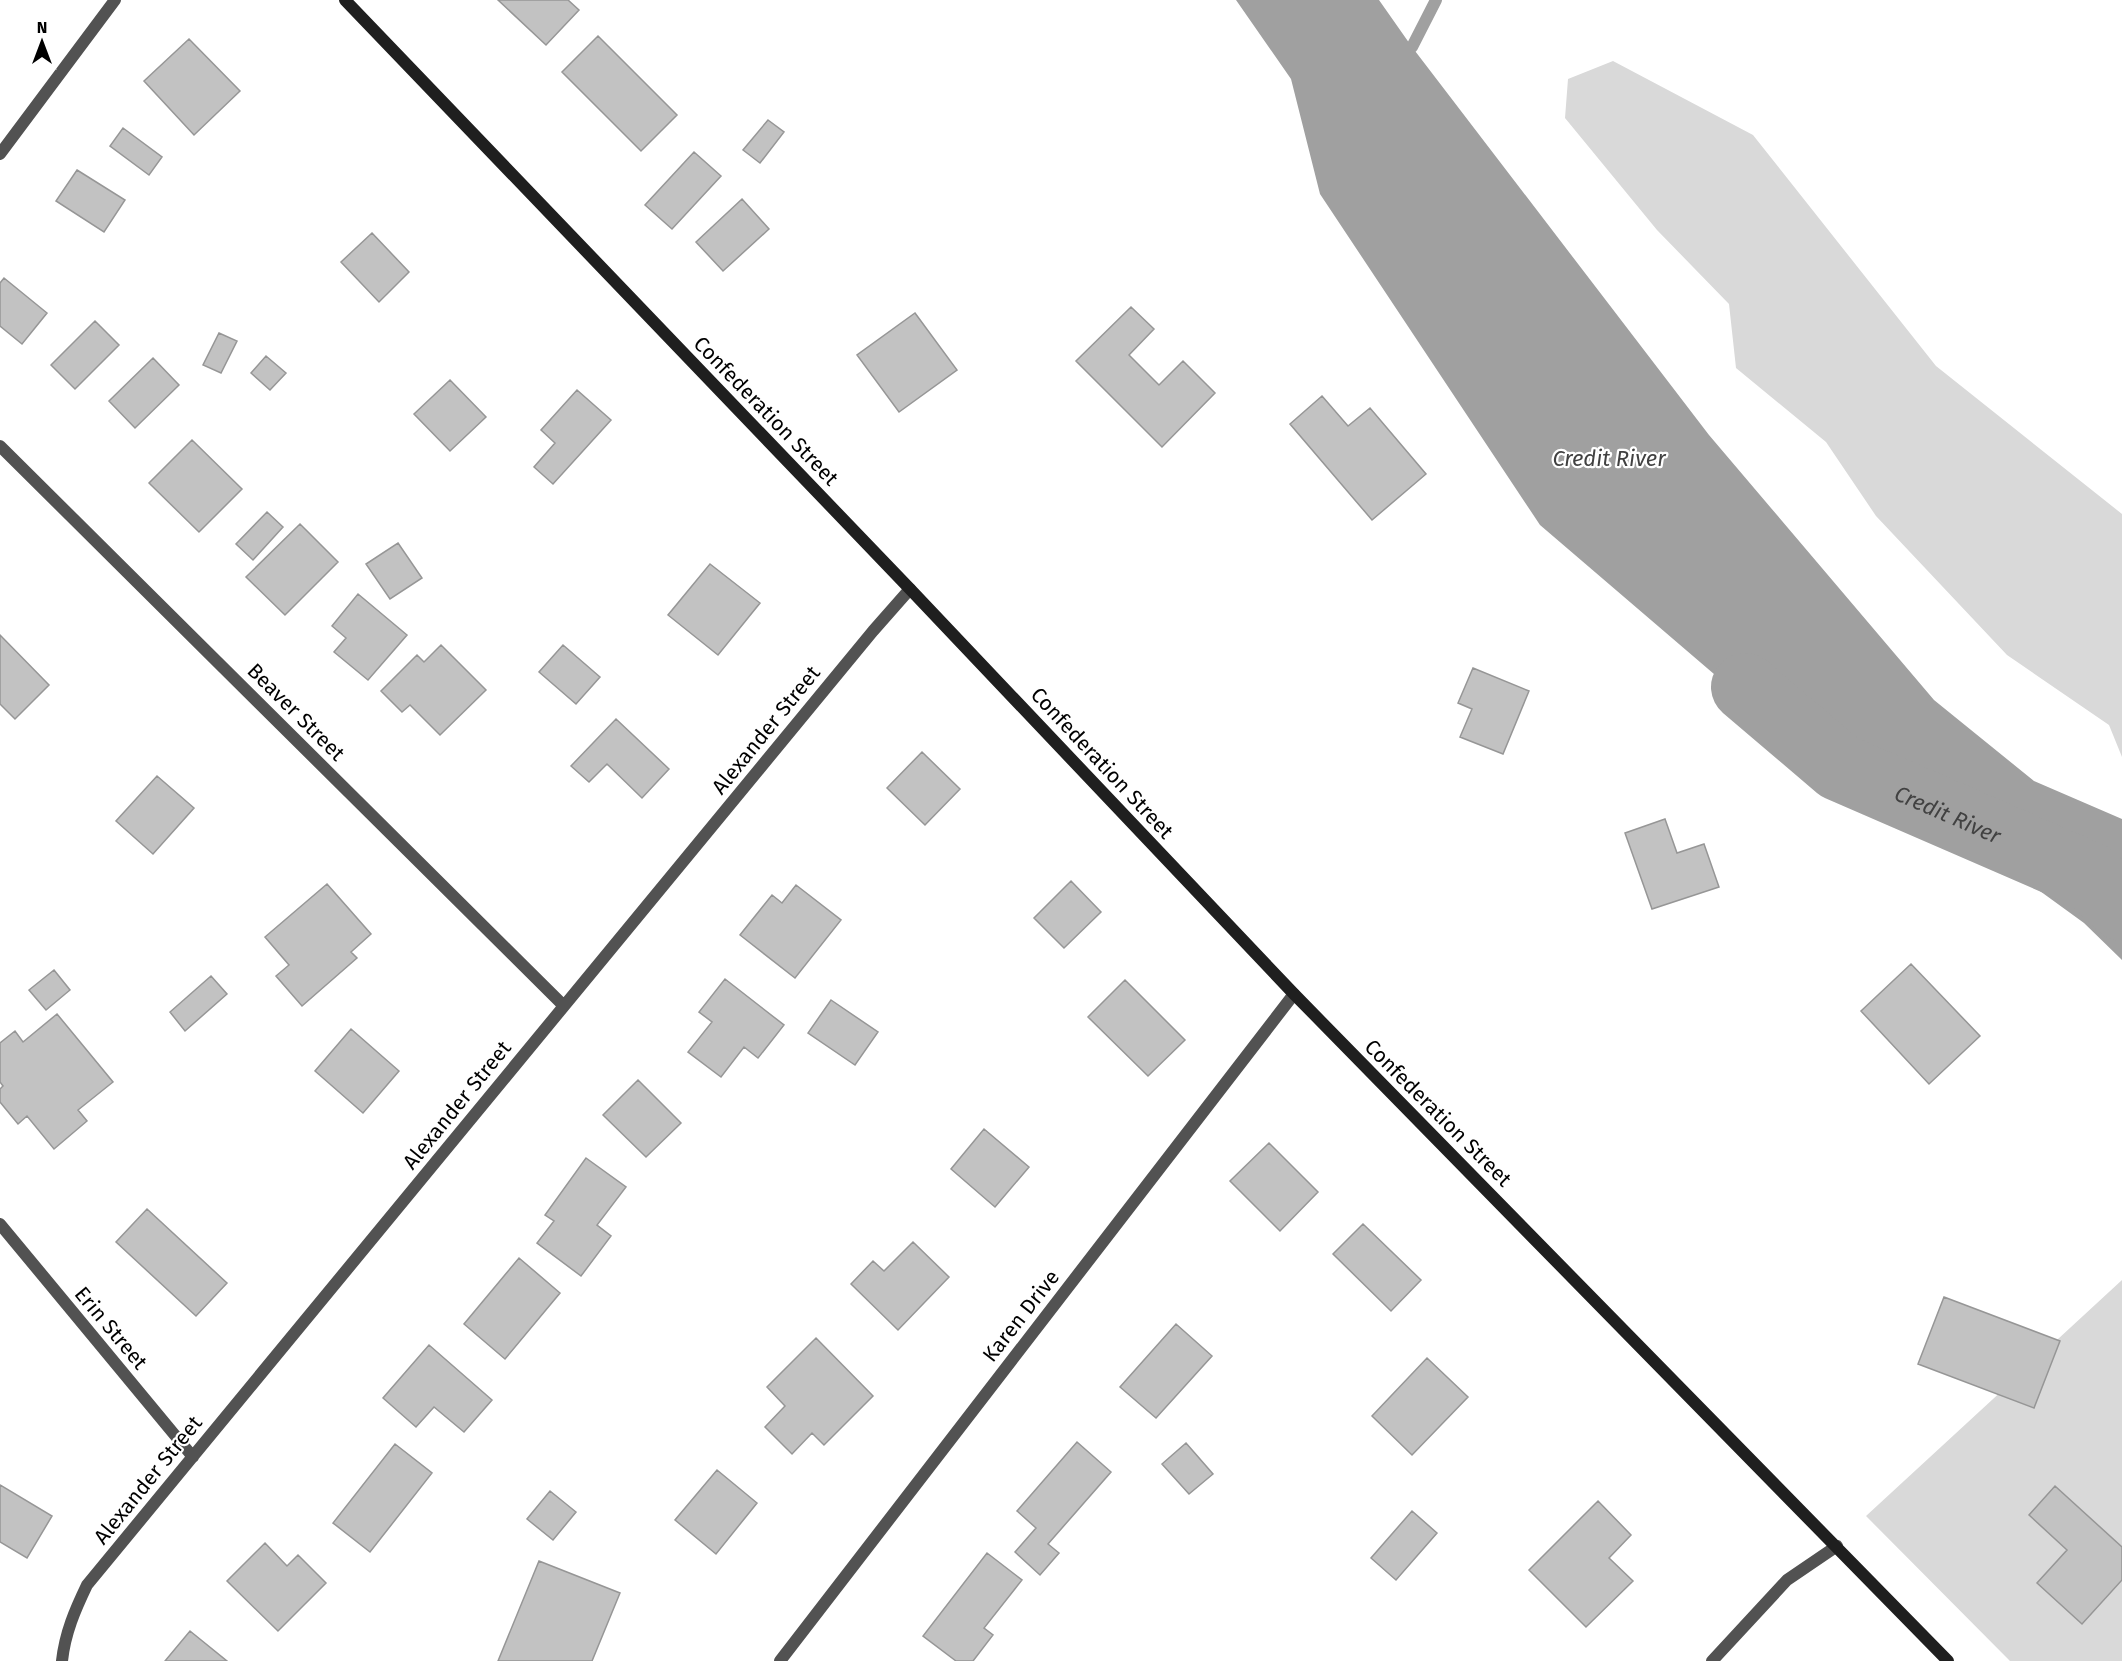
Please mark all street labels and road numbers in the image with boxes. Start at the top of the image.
street label: Confederation Street [688,331,844,491]
street label: Beaver Street [242,658,351,767]
street label: Alexander Street [706,660,826,799]
street label: Confederation Street [1025,682,1179,844]
street label: Confederation Street [1359,1034,1517,1192]
street label: Alexander Street [397,1035,517,1174]
street label: Karen Drive [977,1265,1065,1367]
street label: Erin Street [69,1281,153,1375]
street label: Alexander Street [88,1410,208,1549]

